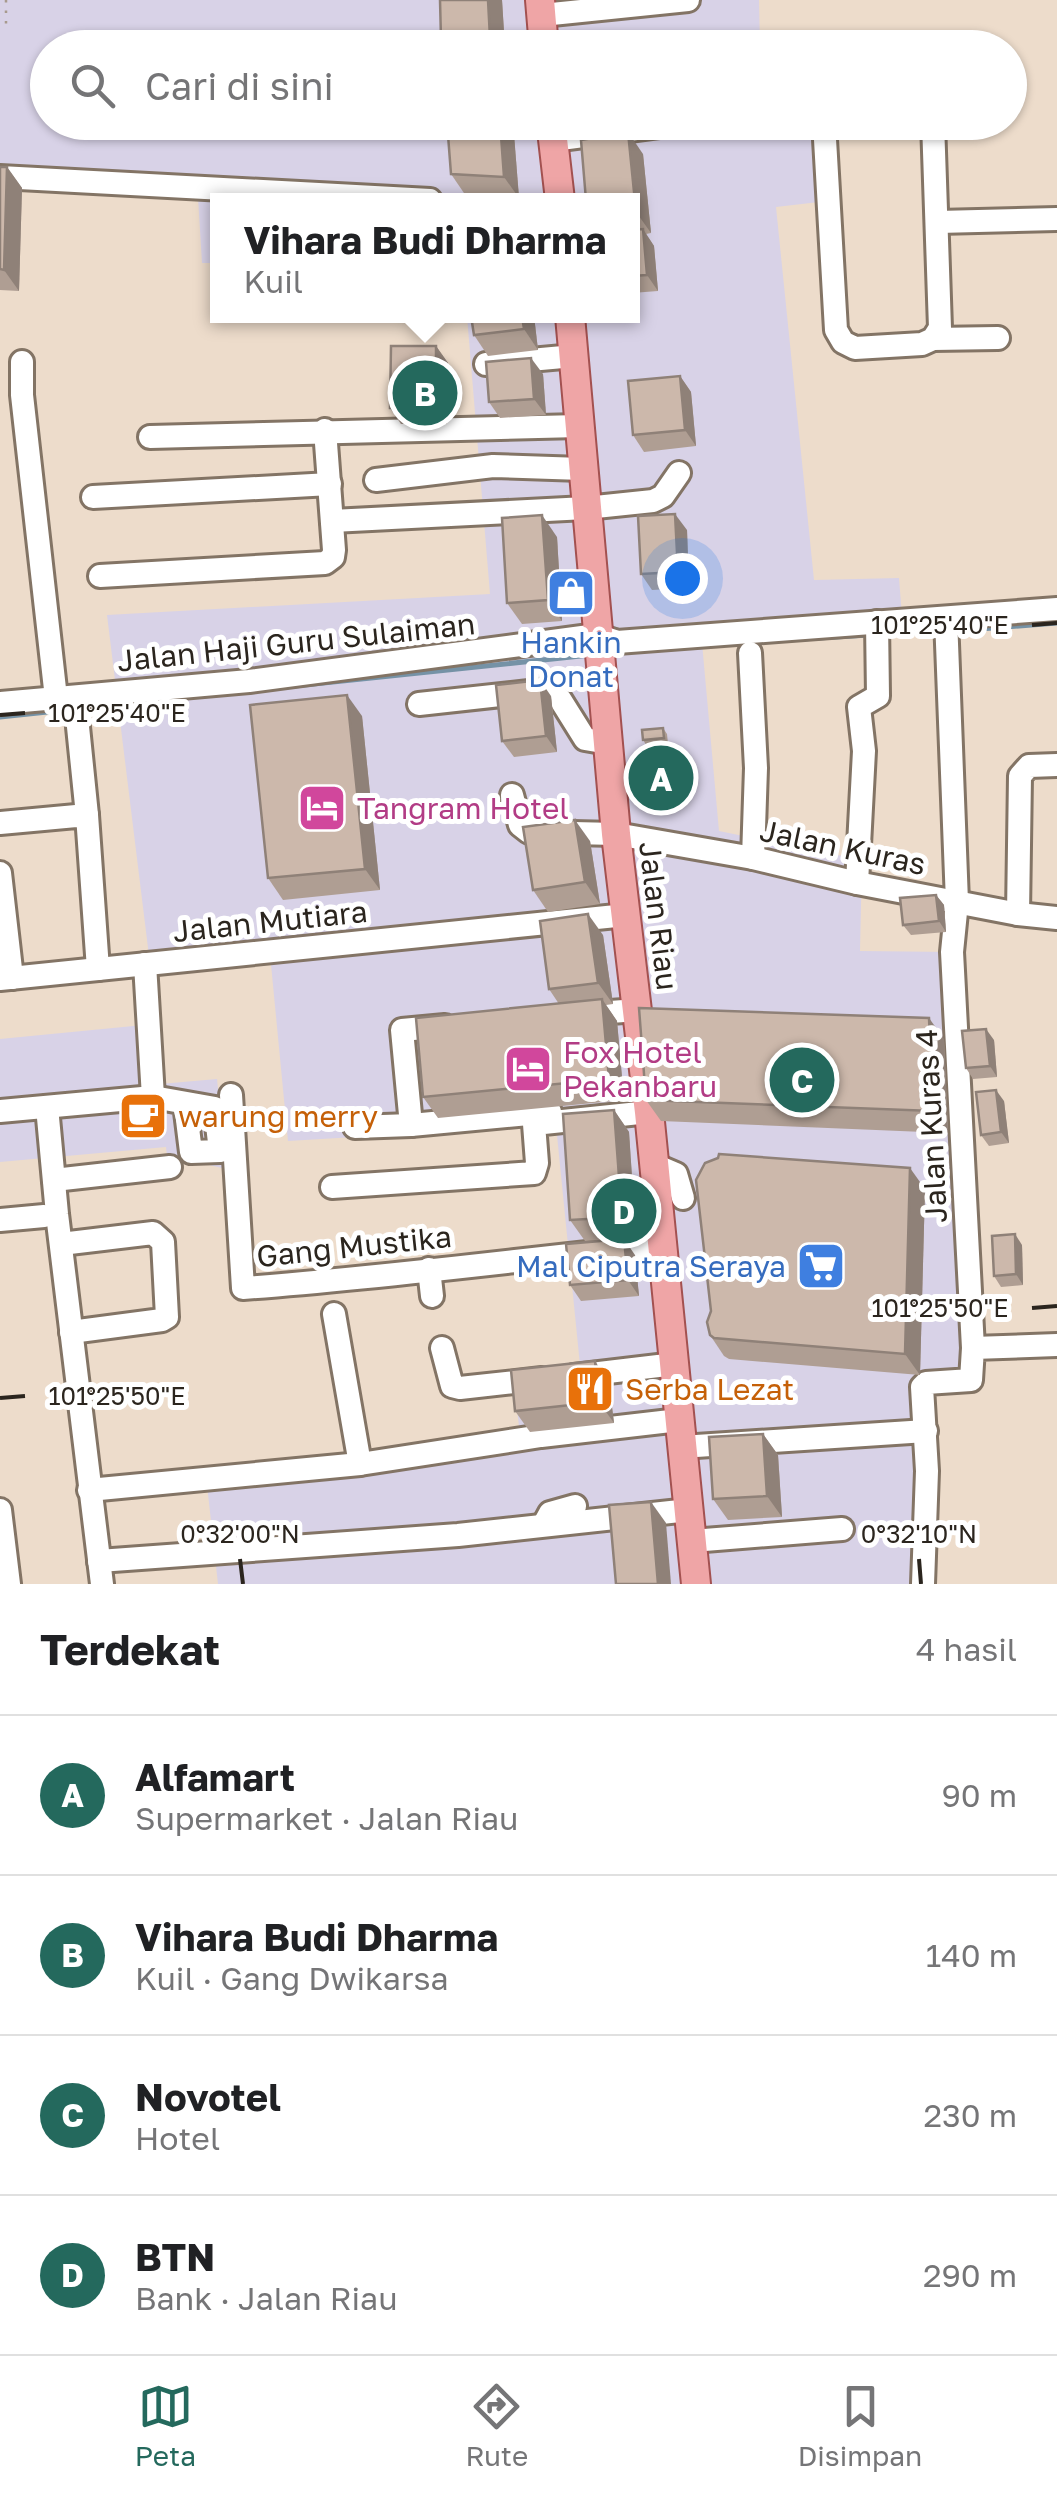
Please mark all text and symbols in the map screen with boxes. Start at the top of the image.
search box [30,30,1027,140]
icon: search [65,58,120,113]
text: Cari di sini [145,63,334,108]
popup [210,193,640,323]
text: Vihara Budi Dharma [243,217,607,262]
text: Kuil [243,262,303,300]
pin: B [392,356,458,430]
your location [657,553,708,604]
shop icon: Hankin Donat [545,567,597,619]
street label: Jalan Haji Guru Sulaiman [115,605,477,679]
text: 101°25'40"E [871,609,1009,640]
place label: Hankin Donat [520,624,622,694]
text: 101°25'40"E [48,697,186,728]
pin: A [628,740,694,816]
hotel icon: Tangram Hotel [296,782,348,834]
place label: Tangram Hotel [357,790,569,826]
street label: Jalan Kuras [757,812,929,882]
street label: Jalan Riau [632,840,686,992]
street label: Jalan Mutiara [171,893,369,949]
street label: Jalan Kuras 4 [908,1028,954,1224]
place label: Fox Hotel Pekanbaru [563,1034,717,1104]
pin: C [770,1042,834,1118]
hotel icon: Fox Hotel Pekanbaru [502,1043,554,1095]
cafe icon: warung merry [117,1090,169,1142]
place label: warung merry [178,1098,378,1134]
pin: D [592,1174,656,1248]
street label: Gang Mustika [255,1218,453,1274]
supermarket icon: Mal Ciputra Seraya [795,1240,847,1292]
place label: Mal Ciputra Seraya [516,1248,786,1284]
text: 101°25'50"E [871,1292,1009,1323]
restaurant icon: Serba Lezat [564,1363,616,1415]
place label: Serba Lezat [625,1371,794,1407]
text: 101°25'50"E [48,1380,186,1411]
text: 0°32'00"N [180,1518,300,1549]
text: 0°32'10"N [861,1518,977,1549]
text: Terdekat [40,1624,220,1674]
text: 4 hasil [916,1630,1017,1668]
text: Alfamart [135,1754,295,1799]
text: A [61,1776,84,1814]
text: 90 m [941,1776,1017,1814]
text: Supermarket · Jalan Riau [135,1799,518,1837]
text: Vihara Budi Dharma [135,1914,498,1959]
text: B [61,1936,84,1974]
text: 140 m [926,1936,1017,1974]
text: Kuil · Gang Dwikarsa [135,1959,448,1997]
text: Novotel [135,2074,281,2119]
text: C [61,2096,84,2134]
text: 230 m [924,2096,1017,2134]
text: Hotel [135,2119,220,2157]
text: BTN [135,2234,215,2279]
text: D [61,2256,84,2294]
text: 290 m [923,2256,1017,2294]
text: Bank · Jalan Riau [135,2279,398,2317]
tab: Peta [135,2379,196,2472]
tab: Rute [465,2379,528,2472]
tab: Disimpan [798,2379,922,2472]

